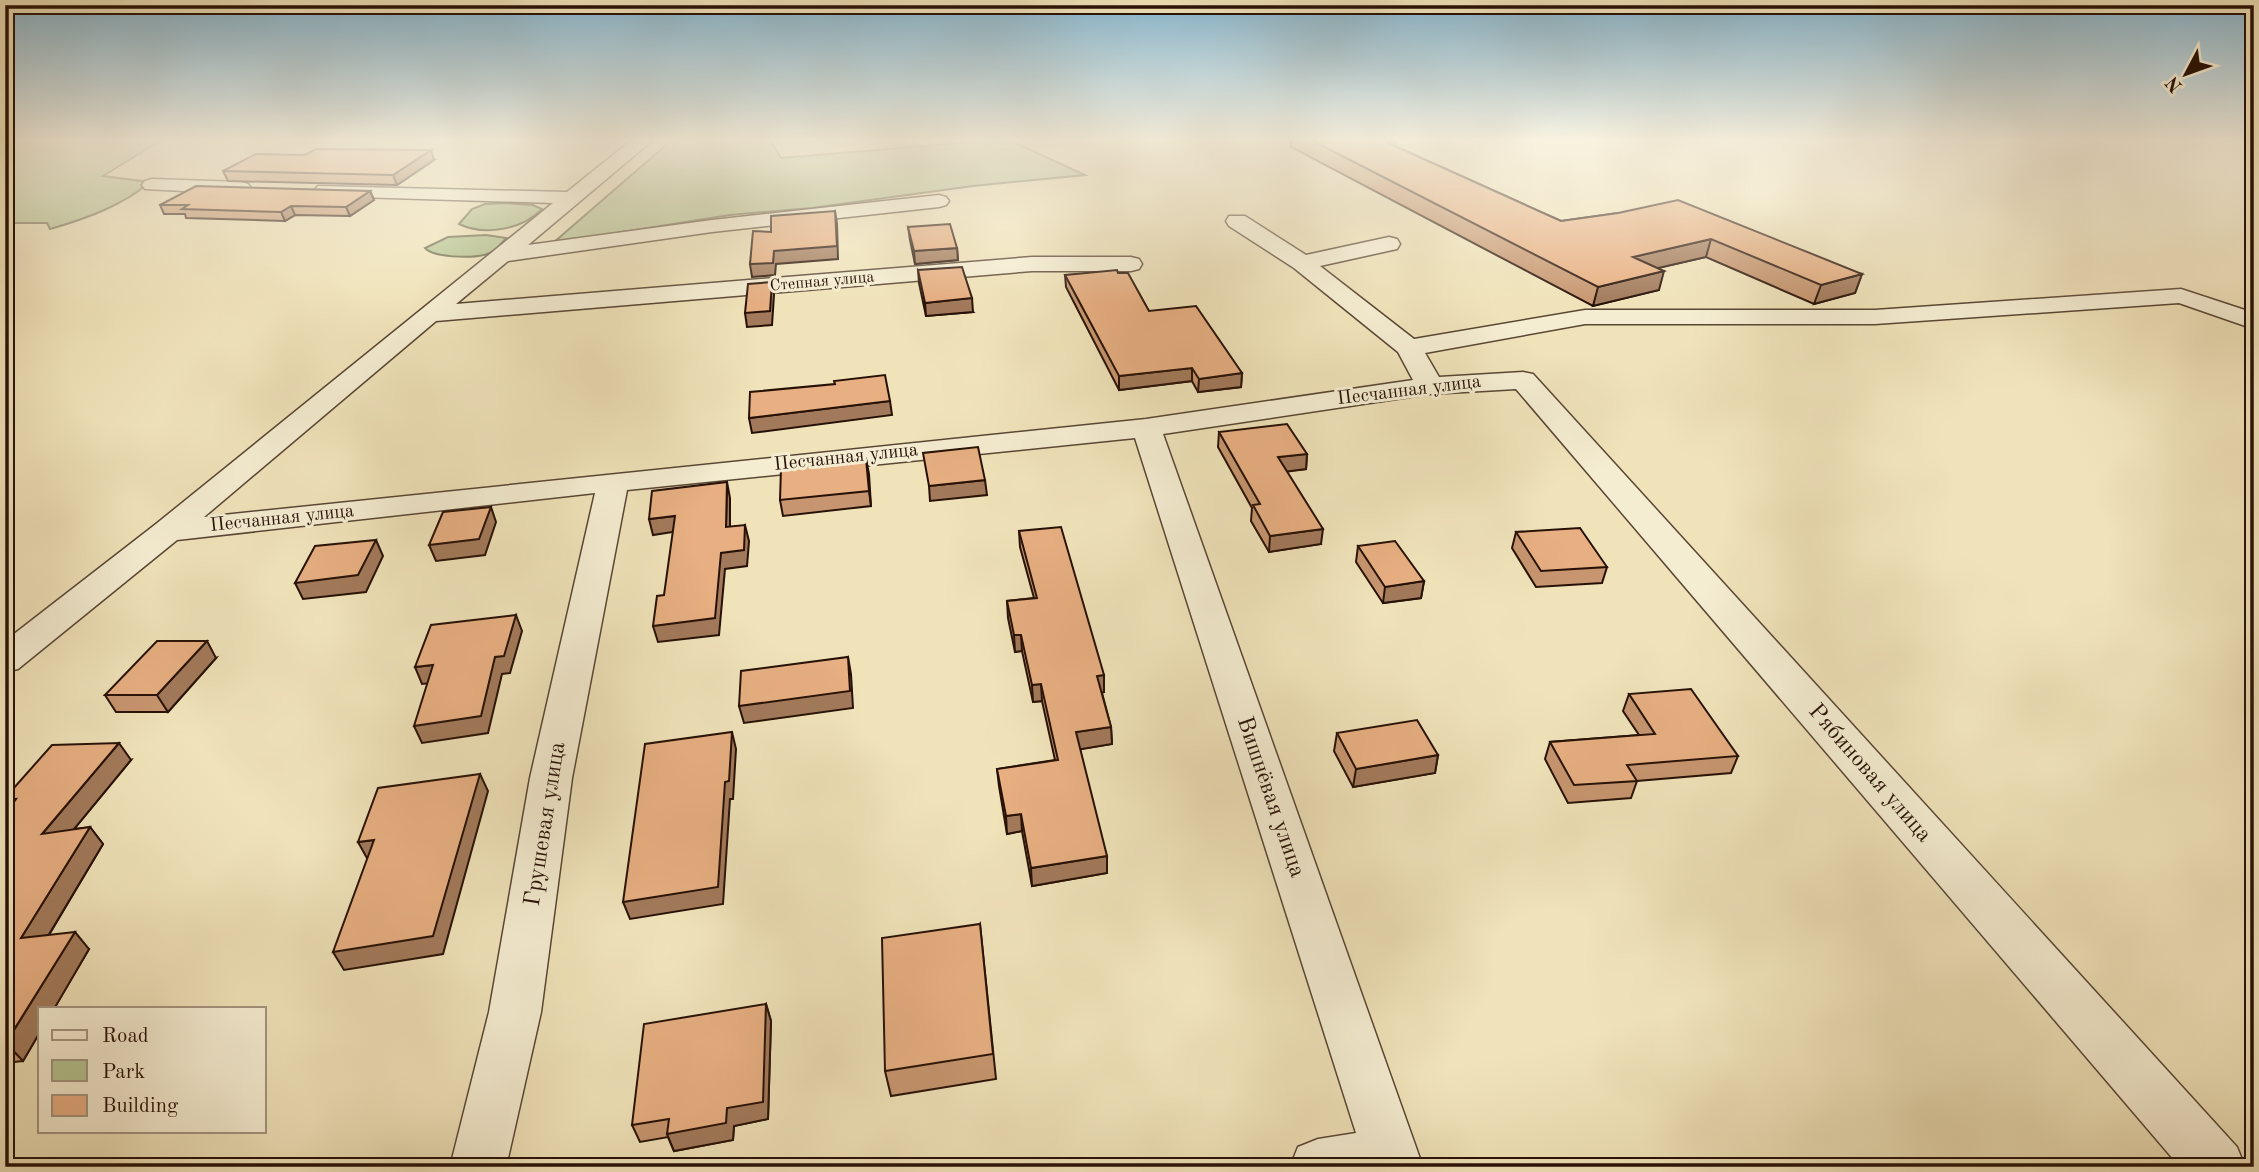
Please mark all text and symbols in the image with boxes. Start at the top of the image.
north arrow [2150,38,2220,108]
text: N [2163,71,2187,95]
street label: Степная улица [769,269,875,295]
street label: Песчанная улица [1336,373,1483,409]
street label: Песчанная улица [773,441,920,475]
street label: Песчанная улица [209,502,356,536]
street label: Рябиновая улица [1804,699,1936,847]
street label: Вишнёвая улица [1233,714,1309,880]
street label: Грушевая улица [521,740,569,908]
legend [38,1007,266,1134]
text: Road [102,1026,149,1047]
text: Park [102,1062,145,1083]
text: Building [102,1096,179,1117]

